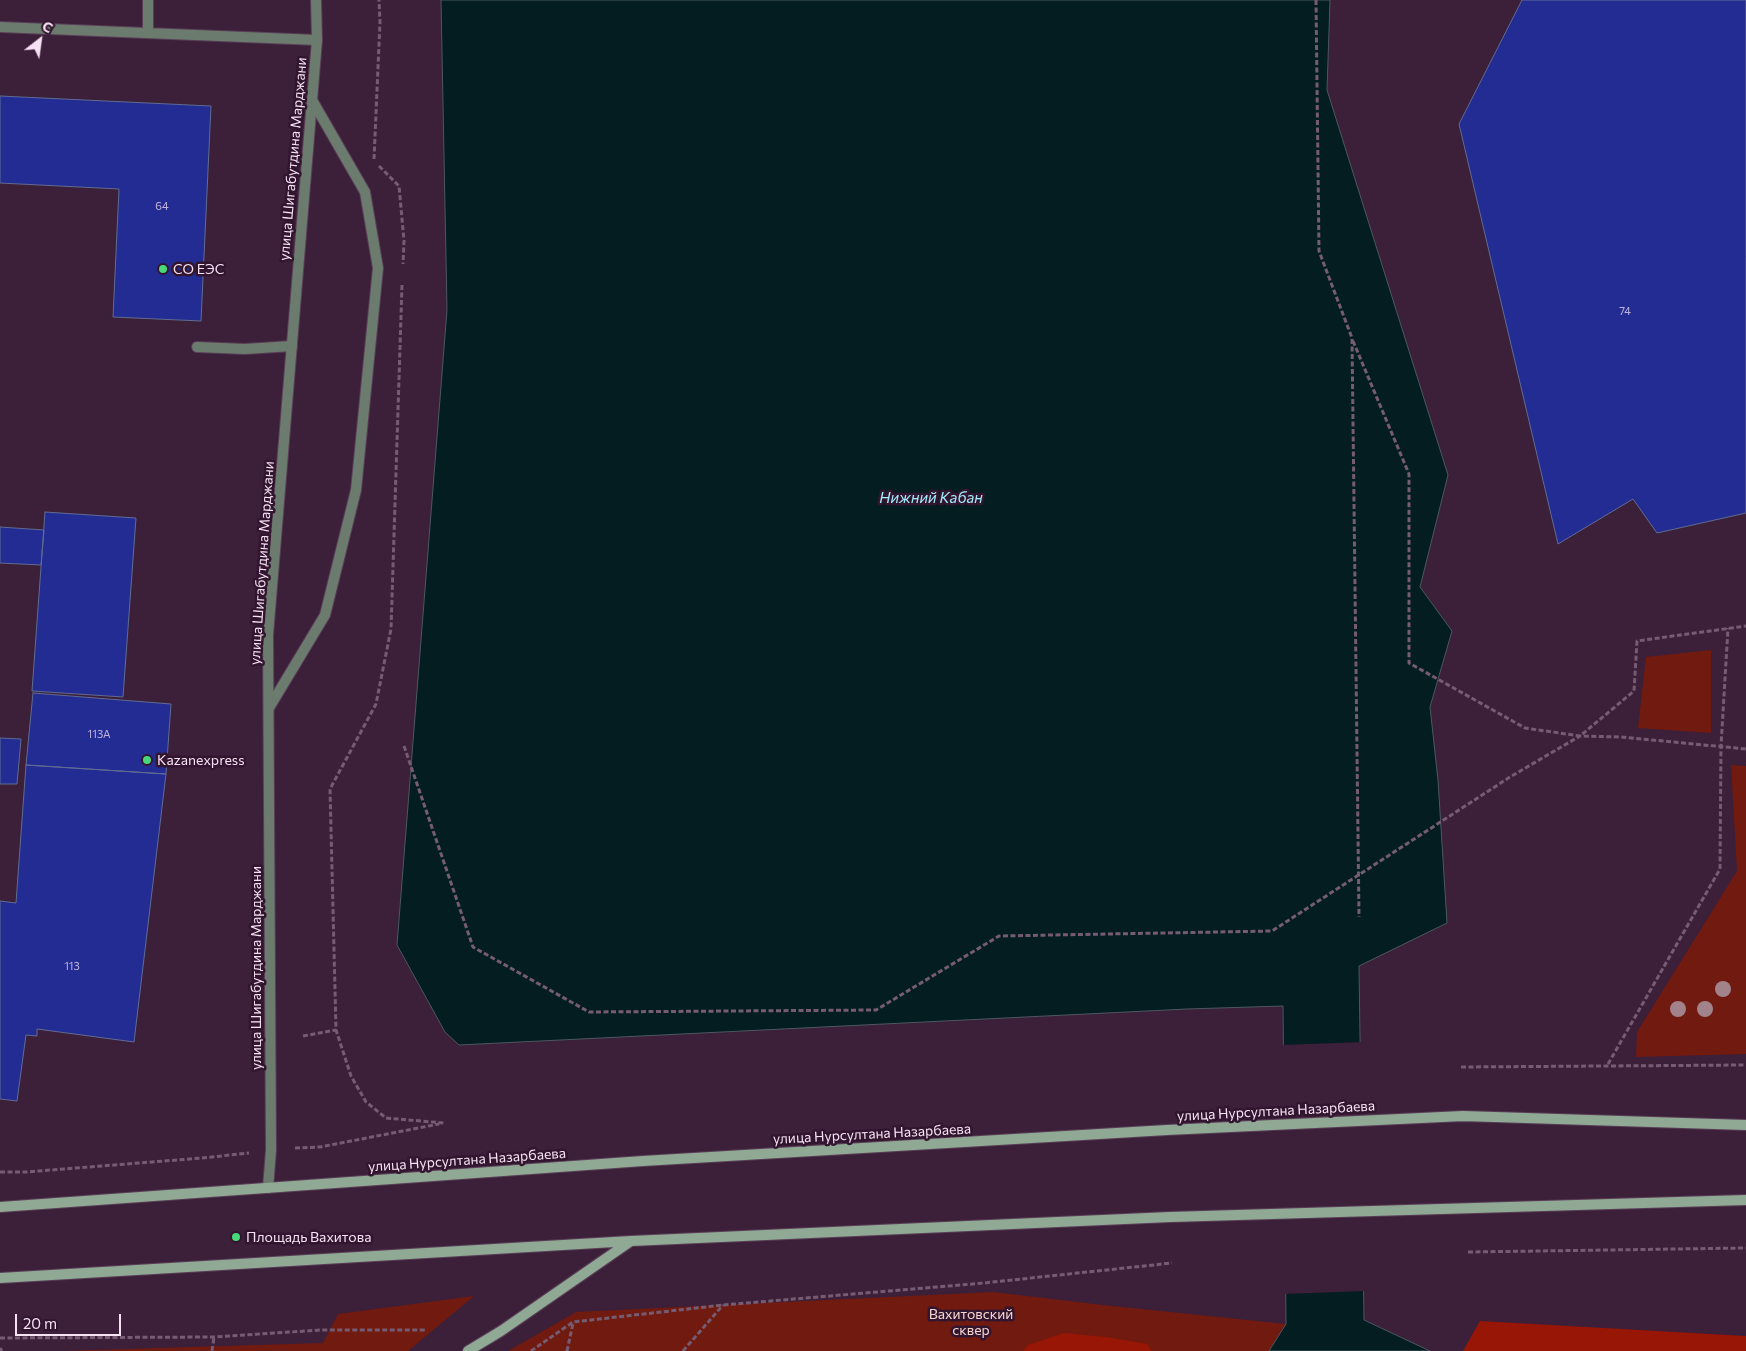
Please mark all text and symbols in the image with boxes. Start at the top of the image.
north arrow [15,15,65,65]
text: С [39,17,56,36]
street label: улица Шигабутдина Марджани [276,57,310,261]
house number: 64 [155,199,169,213]
place label: СО ЕЭС [173,261,224,277]
marker: СО ЕЭС [157,263,169,275]
house number: 74 [1619,304,1631,318]
street label: улица Шигабутдина Марджани [246,461,278,665]
water label: Нижний Кабан [879,489,983,507]
house number: 113А [87,727,111,741]
place label: Kazanexpress [157,752,245,768]
marker: Kazanexpress [141,754,153,766]
street label: улица Шигабутдина Марджани [248,866,264,1070]
house number: 113 [64,959,80,973]
street label: улица Нурсултана Назарбаева [1177,1097,1375,1125]
street label: улица Нурсултана Назарбаева [773,1120,971,1148]
street label: улица Нурсултана Назарбаева [368,1145,566,1175]
place label: Площадь Вахитова [246,1229,371,1245]
marker: Площадь Вахитова [230,1231,242,1243]
scale bar [18,1304,124,1336]
park label: Вахитовский сквер [929,1306,1013,1338]
text: 20 m [23,1314,57,1332]

